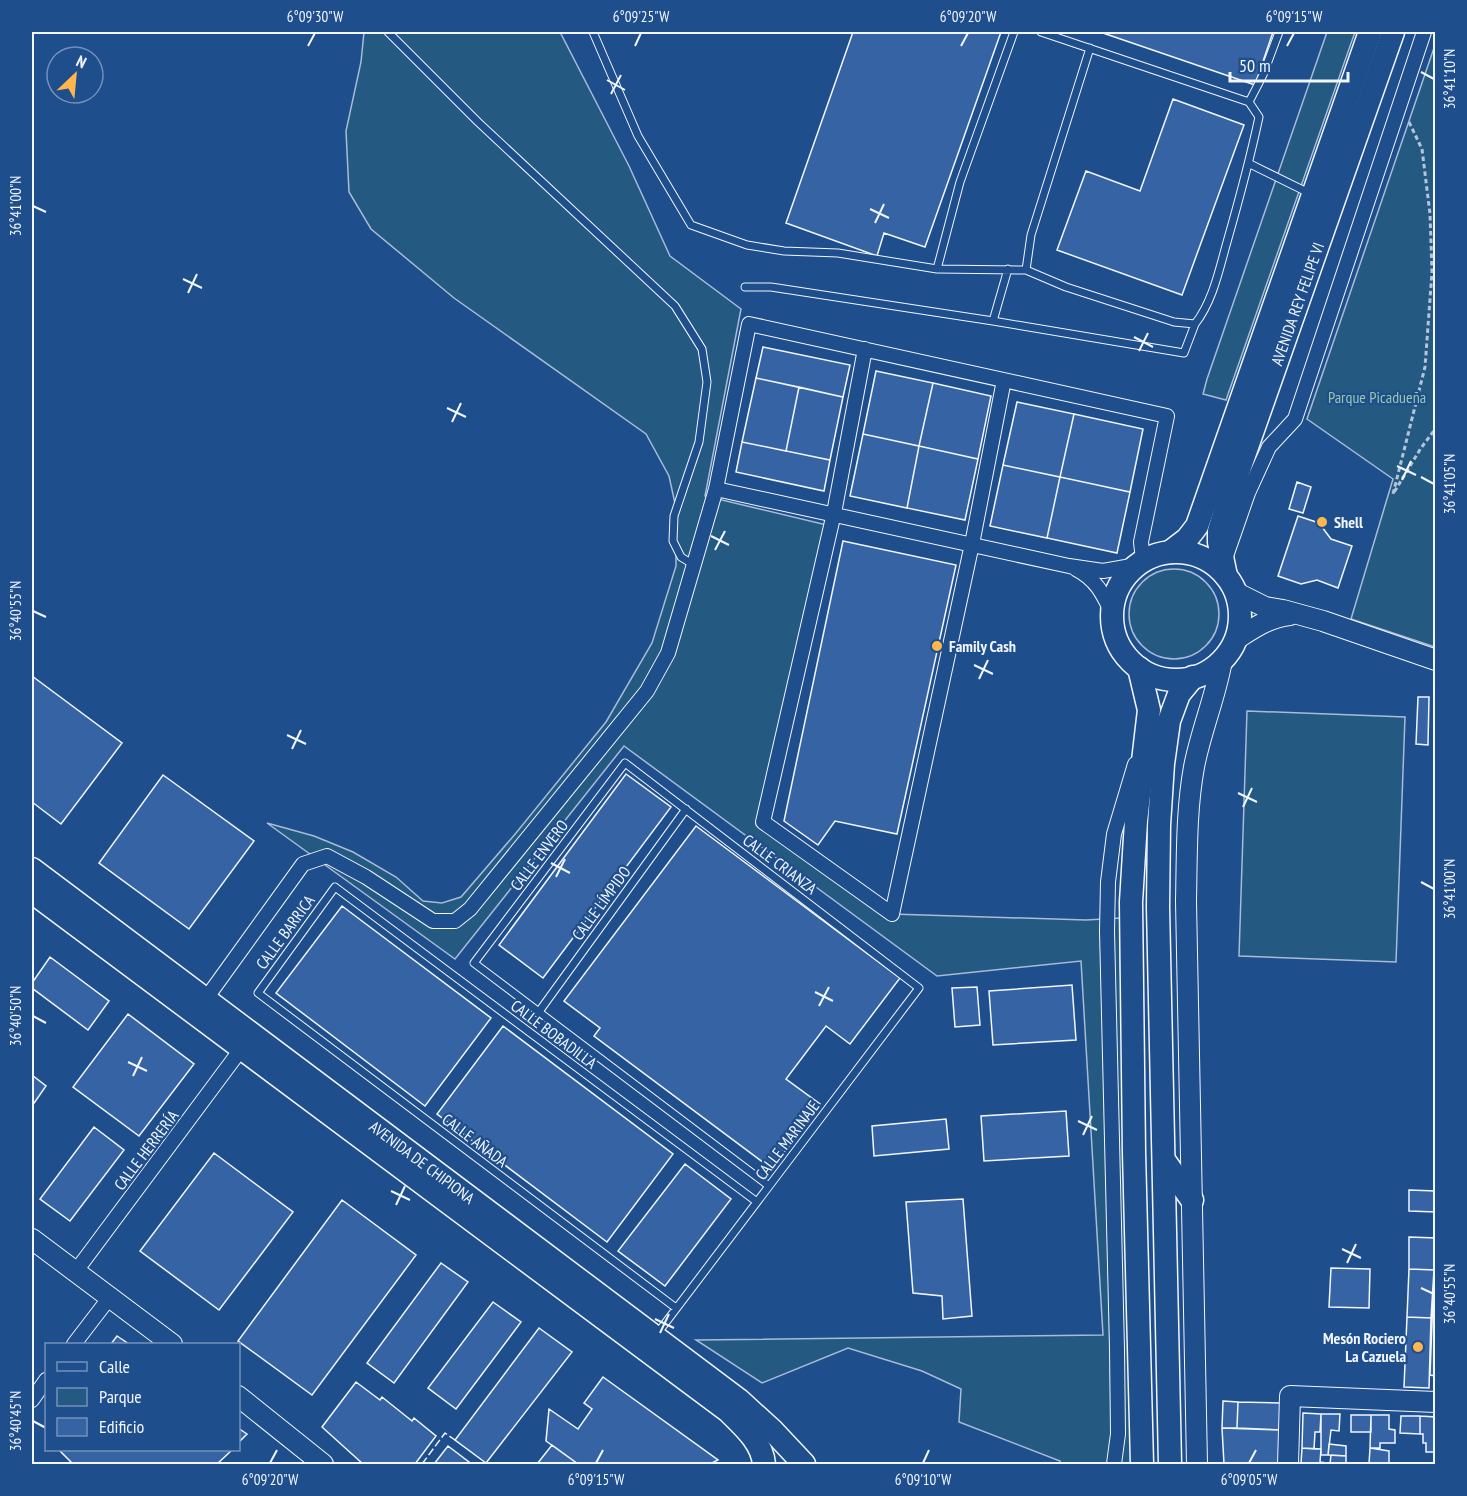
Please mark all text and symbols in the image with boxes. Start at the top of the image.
text: 6°09'30"W [287,7,343,26]
text: 6°09'25"W [613,7,669,26]
text: 6°09'20"W [940,7,996,26]
text: 6°09'15"W [1266,7,1322,26]
north arrow [45,45,105,105]
scale bar [1230,45,1348,83]
text: 36°41'10"N [1440,49,1459,109]
text: N [73,51,90,72]
text: 50 m [1239,54,1271,77]
text: 36°41'00"N [6,176,25,236]
street label: AVENIDA REY FELIPE VI [1266,240,1328,368]
park label: Parque Picadueña [1328,387,1426,407]
text: 36°41'05"N [1440,454,1459,514]
place label: Shell [1334,512,1363,532]
marker: Shell [1315,515,1329,529]
text: 36°40'55"N [6,581,25,641]
place label: Family Cash [949,636,1016,656]
marker: Family Cash [930,639,944,653]
street label: CALLE ENVERO [506,815,572,894]
street label: CALLE CRIANZA [739,830,821,899]
text: 36°41'00"N [1440,859,1459,919]
street label: CALLE LÍMPIDO [567,862,635,944]
street label: CALLE BARRICA [251,891,319,973]
text: 36°40'50"N [6,986,25,1046]
street label: CALLE BOBADILLA [507,995,601,1073]
street label: CALLE MARINAJE [751,1096,823,1184]
street label: CALLE HERRERÍA [110,1106,183,1194]
street label: CALLE AÑADA [438,1109,512,1171]
street label: AVENIDA DE CHIPIONA [366,1116,479,1208]
text: 36°40'55"N [1440,1264,1459,1324]
place label: Mesón Rociero La Cazuela [1323,1328,1406,1366]
marker: Mesón Rociero La Cazuela [1411,1340,1425,1354]
legend [45,1343,240,1451]
text: Calle [99,1355,130,1378]
text: Parque [99,1385,142,1408]
text: 36°40'45"N [6,1391,25,1451]
text: Edificio [99,1415,145,1438]
text: 6°09'20"W [242,1470,298,1489]
text: 6°09'15"W [568,1470,624,1489]
text: 6°09'10"W [895,1470,951,1489]
text: 6°09'05"W [1221,1470,1277,1489]

